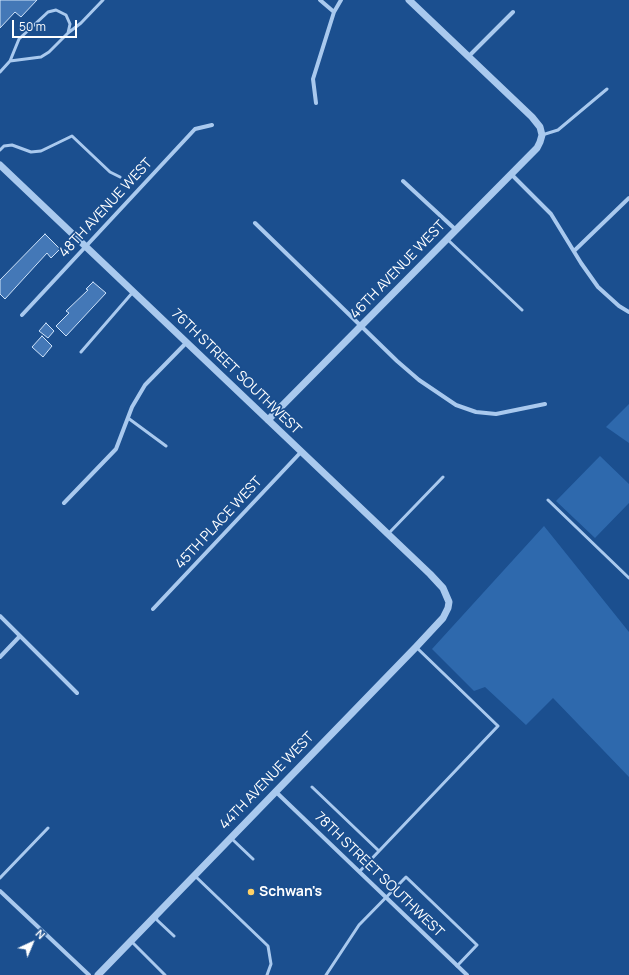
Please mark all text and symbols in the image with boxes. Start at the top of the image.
scale bar [14,12,79,38]
text: 50 m [19,18,46,35]
street label: 48TH AVENUE WEST [56,155,156,261]
street label: 46TH AVENUE WEST [347,217,449,323]
street label: 76TH STREET SOUTHWEST [168,306,304,438]
street label: 45TH PLACE WEST [172,473,266,573]
street label: 44TH AVENUE WEST [216,729,318,833]
street label: 78TH STREET SOUTHWEST [311,809,447,941]
place label: Schwan's [259,884,322,900]
marker: Schwan's [246,887,256,897]
north arrow [12,923,52,963]
text: N [33,926,49,942]

